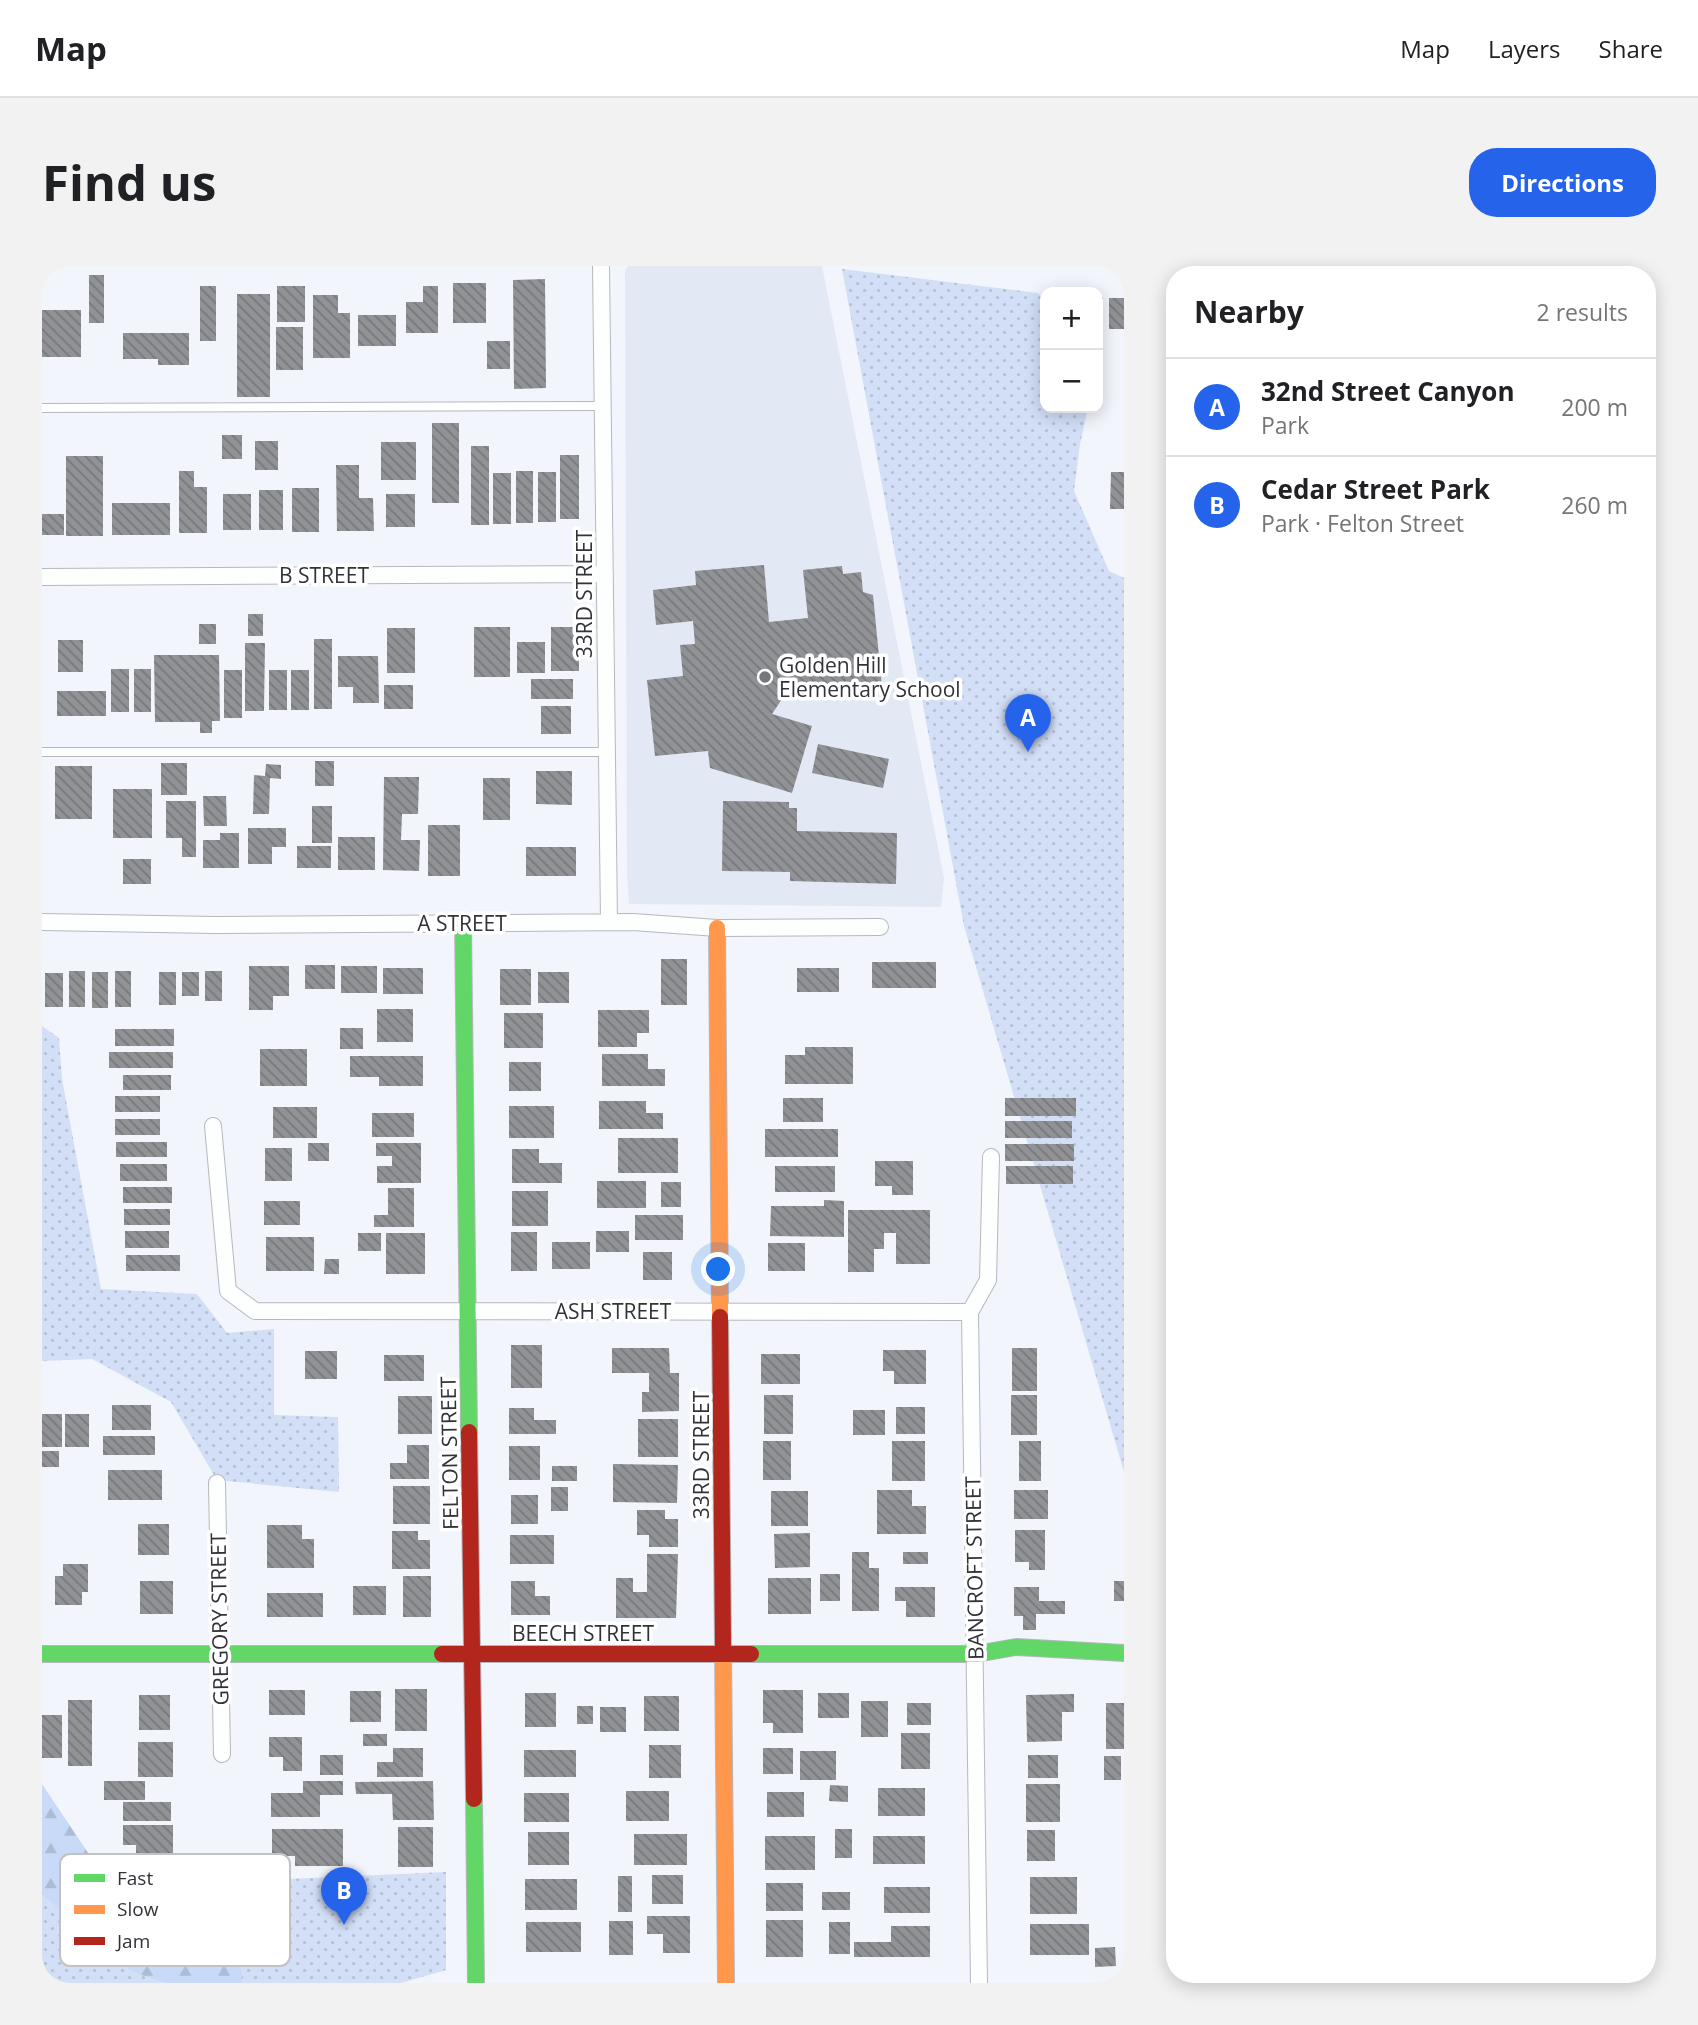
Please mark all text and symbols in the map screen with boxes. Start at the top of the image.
text: Map [35,26,107,71]
text: Map [1400,32,1450,65]
text: Layers [1488,32,1561,65]
text: Share [1599,32,1663,65]
button: Directions [1469,148,1656,217]
text: Find us [42,149,216,215]
map controls [1040,287,1103,413]
button: + [1040,287,1103,350]
text: Nearby [1194,291,1304,332]
text: 2 results [1537,296,1628,328]
button: − [1040,350,1103,413]
text: 32nd Street Canyon [1261,373,1515,409]
text: A [1209,391,1225,423]
text: 200 m [1561,391,1628,423]
text: Park [1261,409,1309,441]
text: Cedar Street Park [1261,471,1490,507]
text: B [1209,489,1225,521]
text: 260 m [1561,489,1628,521]
text: Park · Felton Street [1261,507,1464,539]
street label: 33RD STREET [570,529,598,658]
street label: B STREET [279,561,369,589]
place label: Golden Hill Elementary School [779,651,961,703]
marker: Golden Hill Elementary School [757,669,773,685]
pin: A [1005,694,1051,752]
street label: A STREET [417,909,507,937]
your location [701,1252,735,1286]
street label: ASH STREET [555,1297,672,1325]
street label: FELTON STREET [434,1376,464,1530]
street label: 33RD STREET [687,1390,715,1519]
street label: BANCROFT STREET [958,1475,990,1660]
street label: GREGORY STREET [203,1532,235,1706]
street label: BEECH STREET [512,1619,654,1647]
legend [60,1854,290,1966]
text: Fast [117,1865,153,1891]
pin: B [321,1867,367,1925]
text: Slow [117,1896,159,1922]
text: Jam [115,1928,150,1954]

